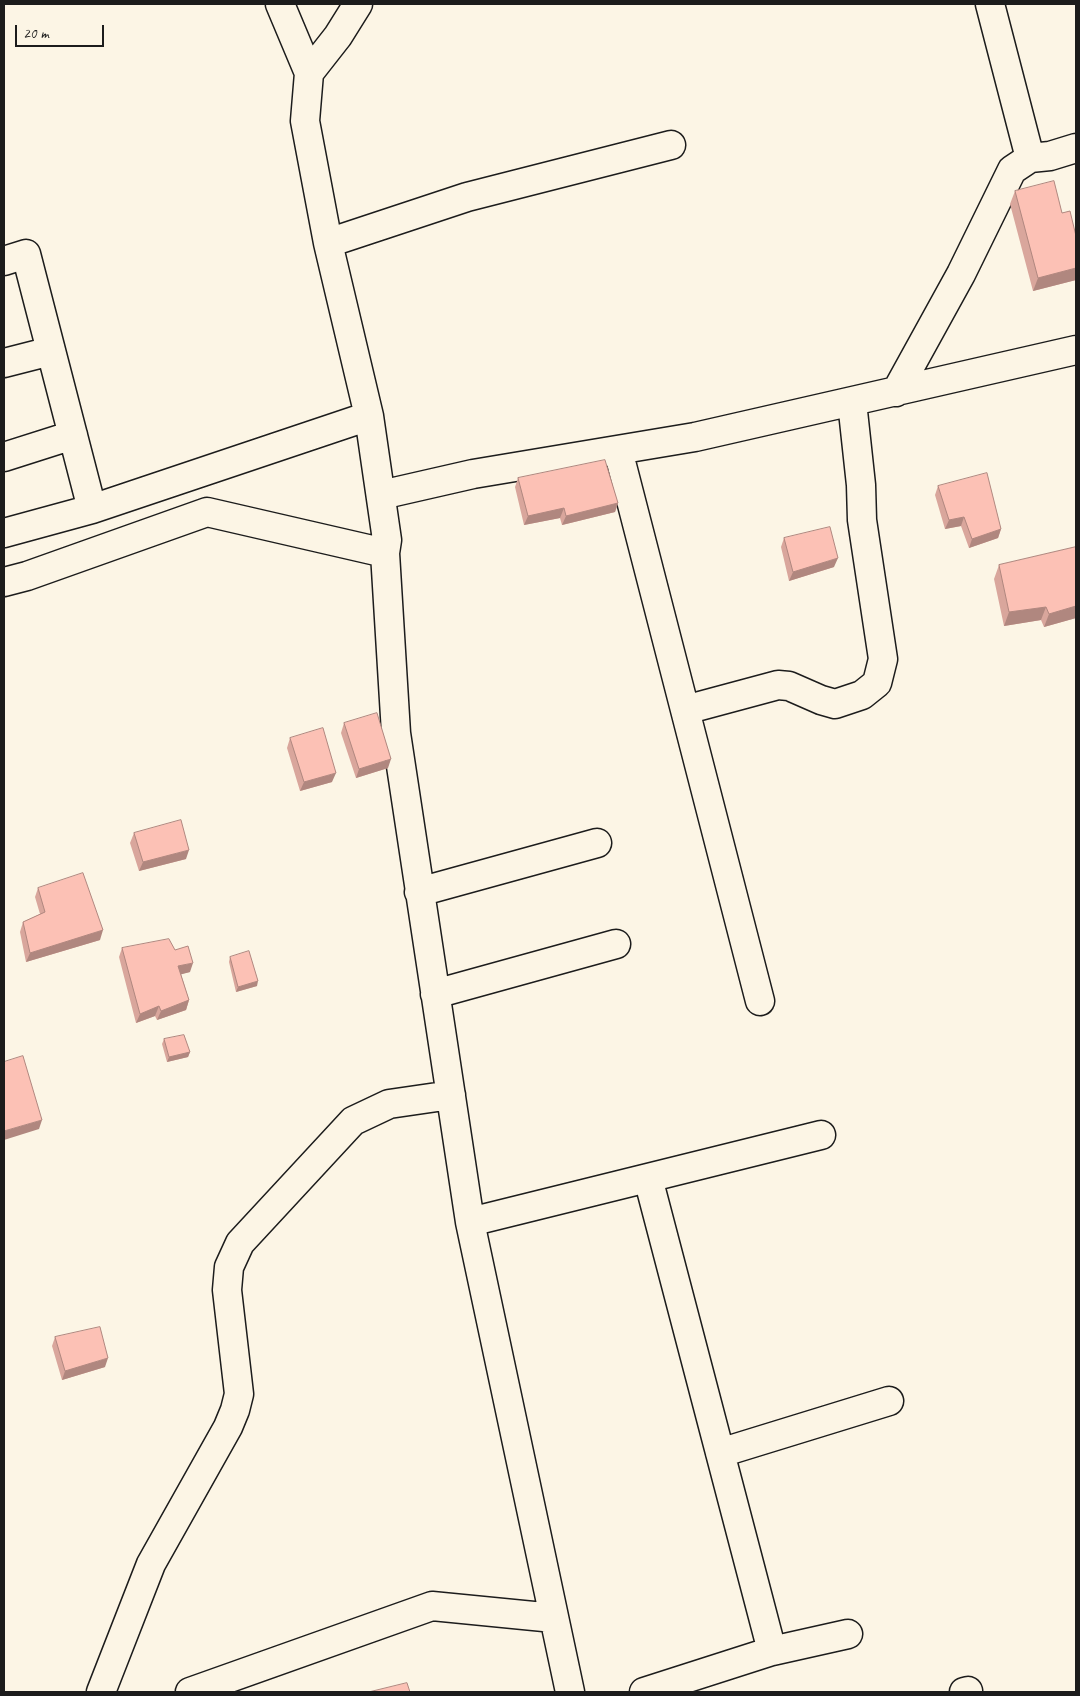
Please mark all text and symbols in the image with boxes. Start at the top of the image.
scale bar [18,15,106,47]
text: 20 m [23,24,49,43]

